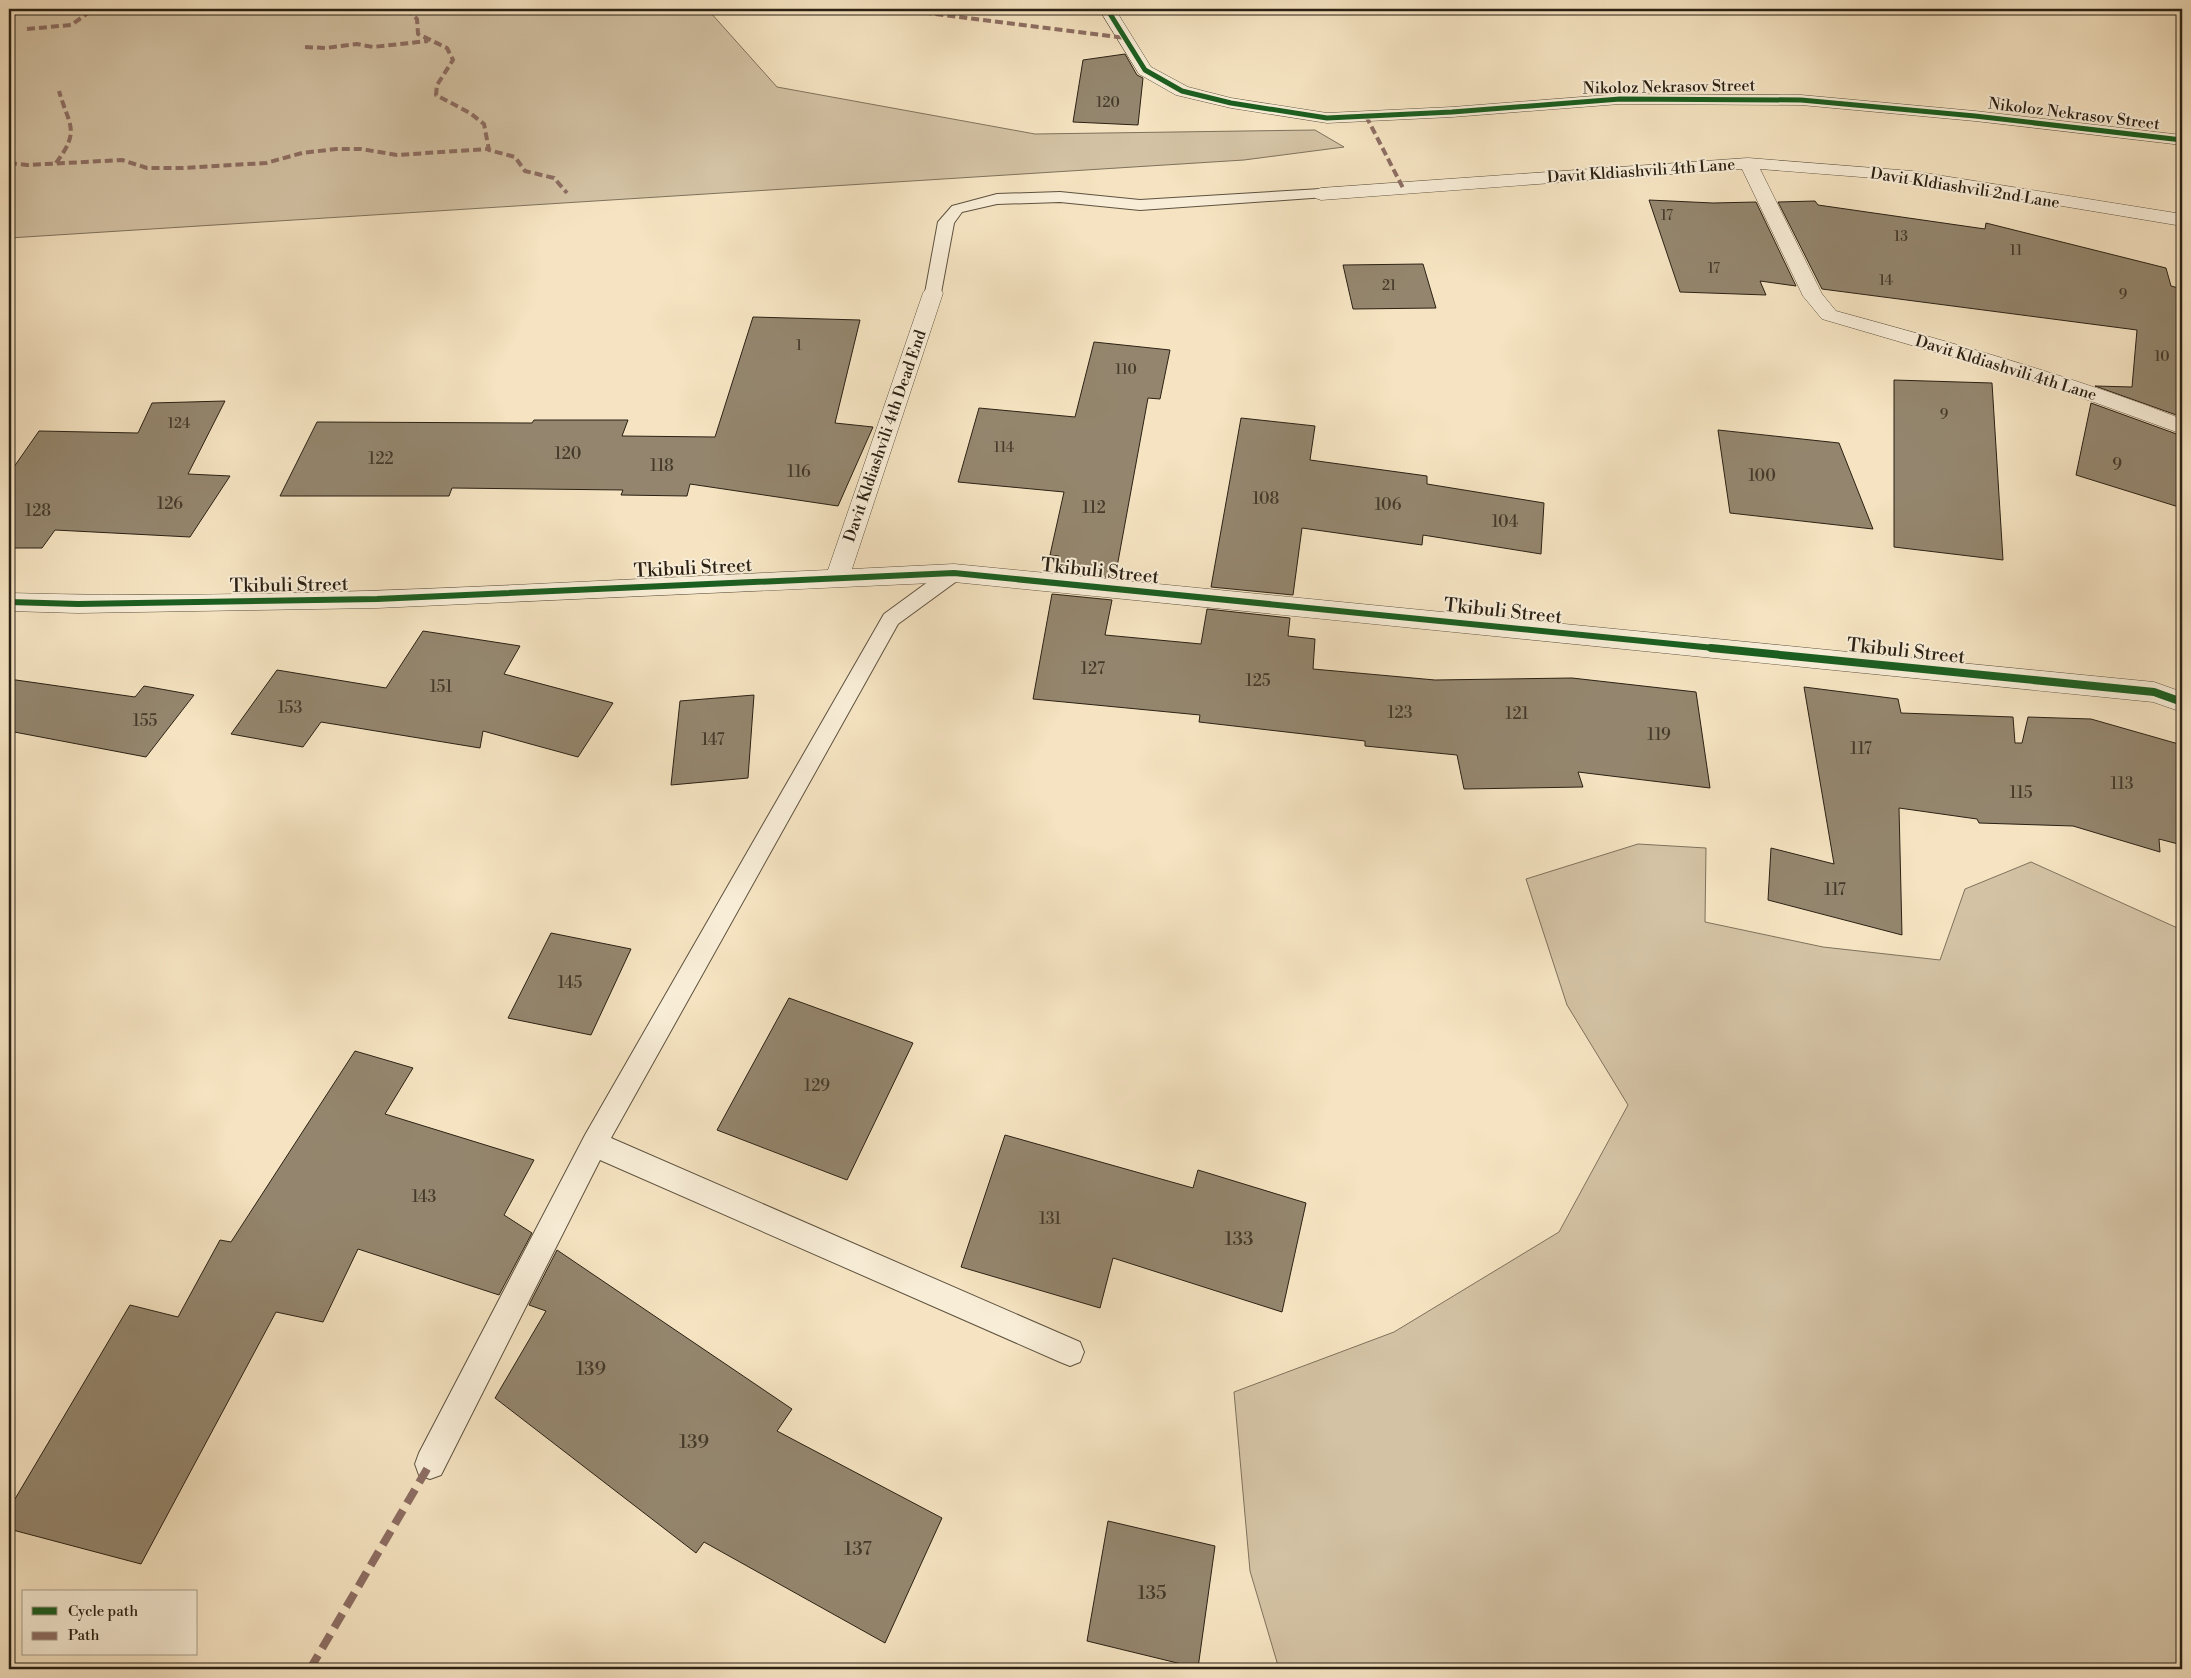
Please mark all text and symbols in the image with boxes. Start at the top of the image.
street label: Nikoloz Nekrasov Street [1583,75,1756,99]
house number: 120 [1096,94,1120,112]
street label: Nikoloz Nekrasov Street [1987,94,2161,134]
street label: Davit Kldiashvili 4th Lane [1546,154,1736,188]
street label: Davit Kldiashvili 2nd Lane [1869,163,2061,213]
house number: 17 [1661,207,1673,225]
house number: 13 [1894,228,1908,246]
house number: 11 [2010,242,2022,260]
house number: 17 [1708,260,1720,278]
house number: 14 [1879,272,1893,290]
house number: 21 [1382,277,1396,295]
house number: 9 [2119,286,2127,304]
street label: Davit Kldiashvili 4th Dead End [839,327,931,545]
street label: Davit Kldiashvili 4th Lane [1913,331,2099,405]
house number: 1 [796,337,802,355]
house number: 10 [2155,348,2169,366]
house number: 110 [1115,361,1137,379]
house number: 9 [1940,406,1948,424]
house number: 124 [168,415,190,433]
house number: 114 [994,439,1014,457]
house number: 120 [555,444,581,464]
house number: 122 [368,449,394,469]
house number: 9 [2112,455,2122,475]
house number: 118 [650,456,674,476]
house number: 116 [787,462,811,482]
house number: 100 [1748,466,1776,486]
house number: 108 [1253,489,1280,509]
house number: 126 [157,494,183,514]
house number: 106 [1375,495,1402,515]
house number: 112 [1082,498,1106,518]
house number: 128 [25,501,51,521]
house number: 104 [1492,512,1519,532]
street label: Tkibuli Street [633,553,753,583]
street label: Tkibuli Street [1040,553,1161,589]
street label: Tkibuli Street [229,572,349,598]
street label: Tkibuli Street [1443,593,1564,629]
street label: Tkibuli Street [1846,633,1967,669]
house number: 127 [1081,659,1105,679]
house number: 125 [1245,671,1271,691]
house number: 151 [430,677,452,697]
house number: 153 [278,698,302,718]
house number: 123 [1387,703,1413,723]
house number: 121 [1505,704,1529,724]
house number: 155 [133,711,157,731]
house number: 119 [1647,725,1671,745]
house number: 147 [701,730,725,750]
house number: 117 [1850,739,1872,759]
house number: 113 [2110,774,2134,794]
house number: 115 [2009,783,2033,803]
house number: 117 [1824,880,1846,900]
house number: 145 [558,973,582,993]
house number: 129 [804,1076,830,1096]
house number: 143 [412,1187,436,1207]
house number: 131 [1039,1209,1061,1229]
house number: 133 [1224,1227,1254,1251]
house number: 139 [576,1357,606,1381]
house number: 139 [679,1430,709,1454]
house number: 137 [844,1537,872,1561]
house number: 135 [1137,1581,1167,1605]
legend [22,1590,198,1656]
text: Cycle path [68,1602,138,1621]
text: Path [68,1626,100,1645]

